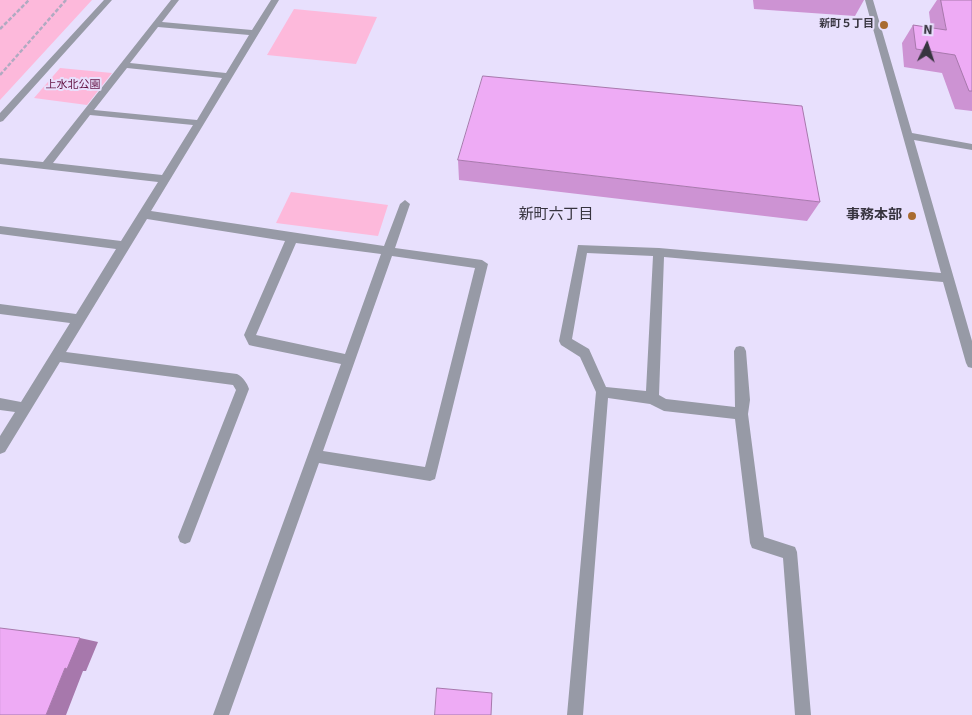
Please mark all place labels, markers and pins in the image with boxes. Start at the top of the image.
place label: 新町５丁目 [819,18,874,32]
marker: 新町５丁目 [878,19,890,31]
place label: 事務本部 [846,208,902,224]
marker: 事務本部 [906,210,918,222]

